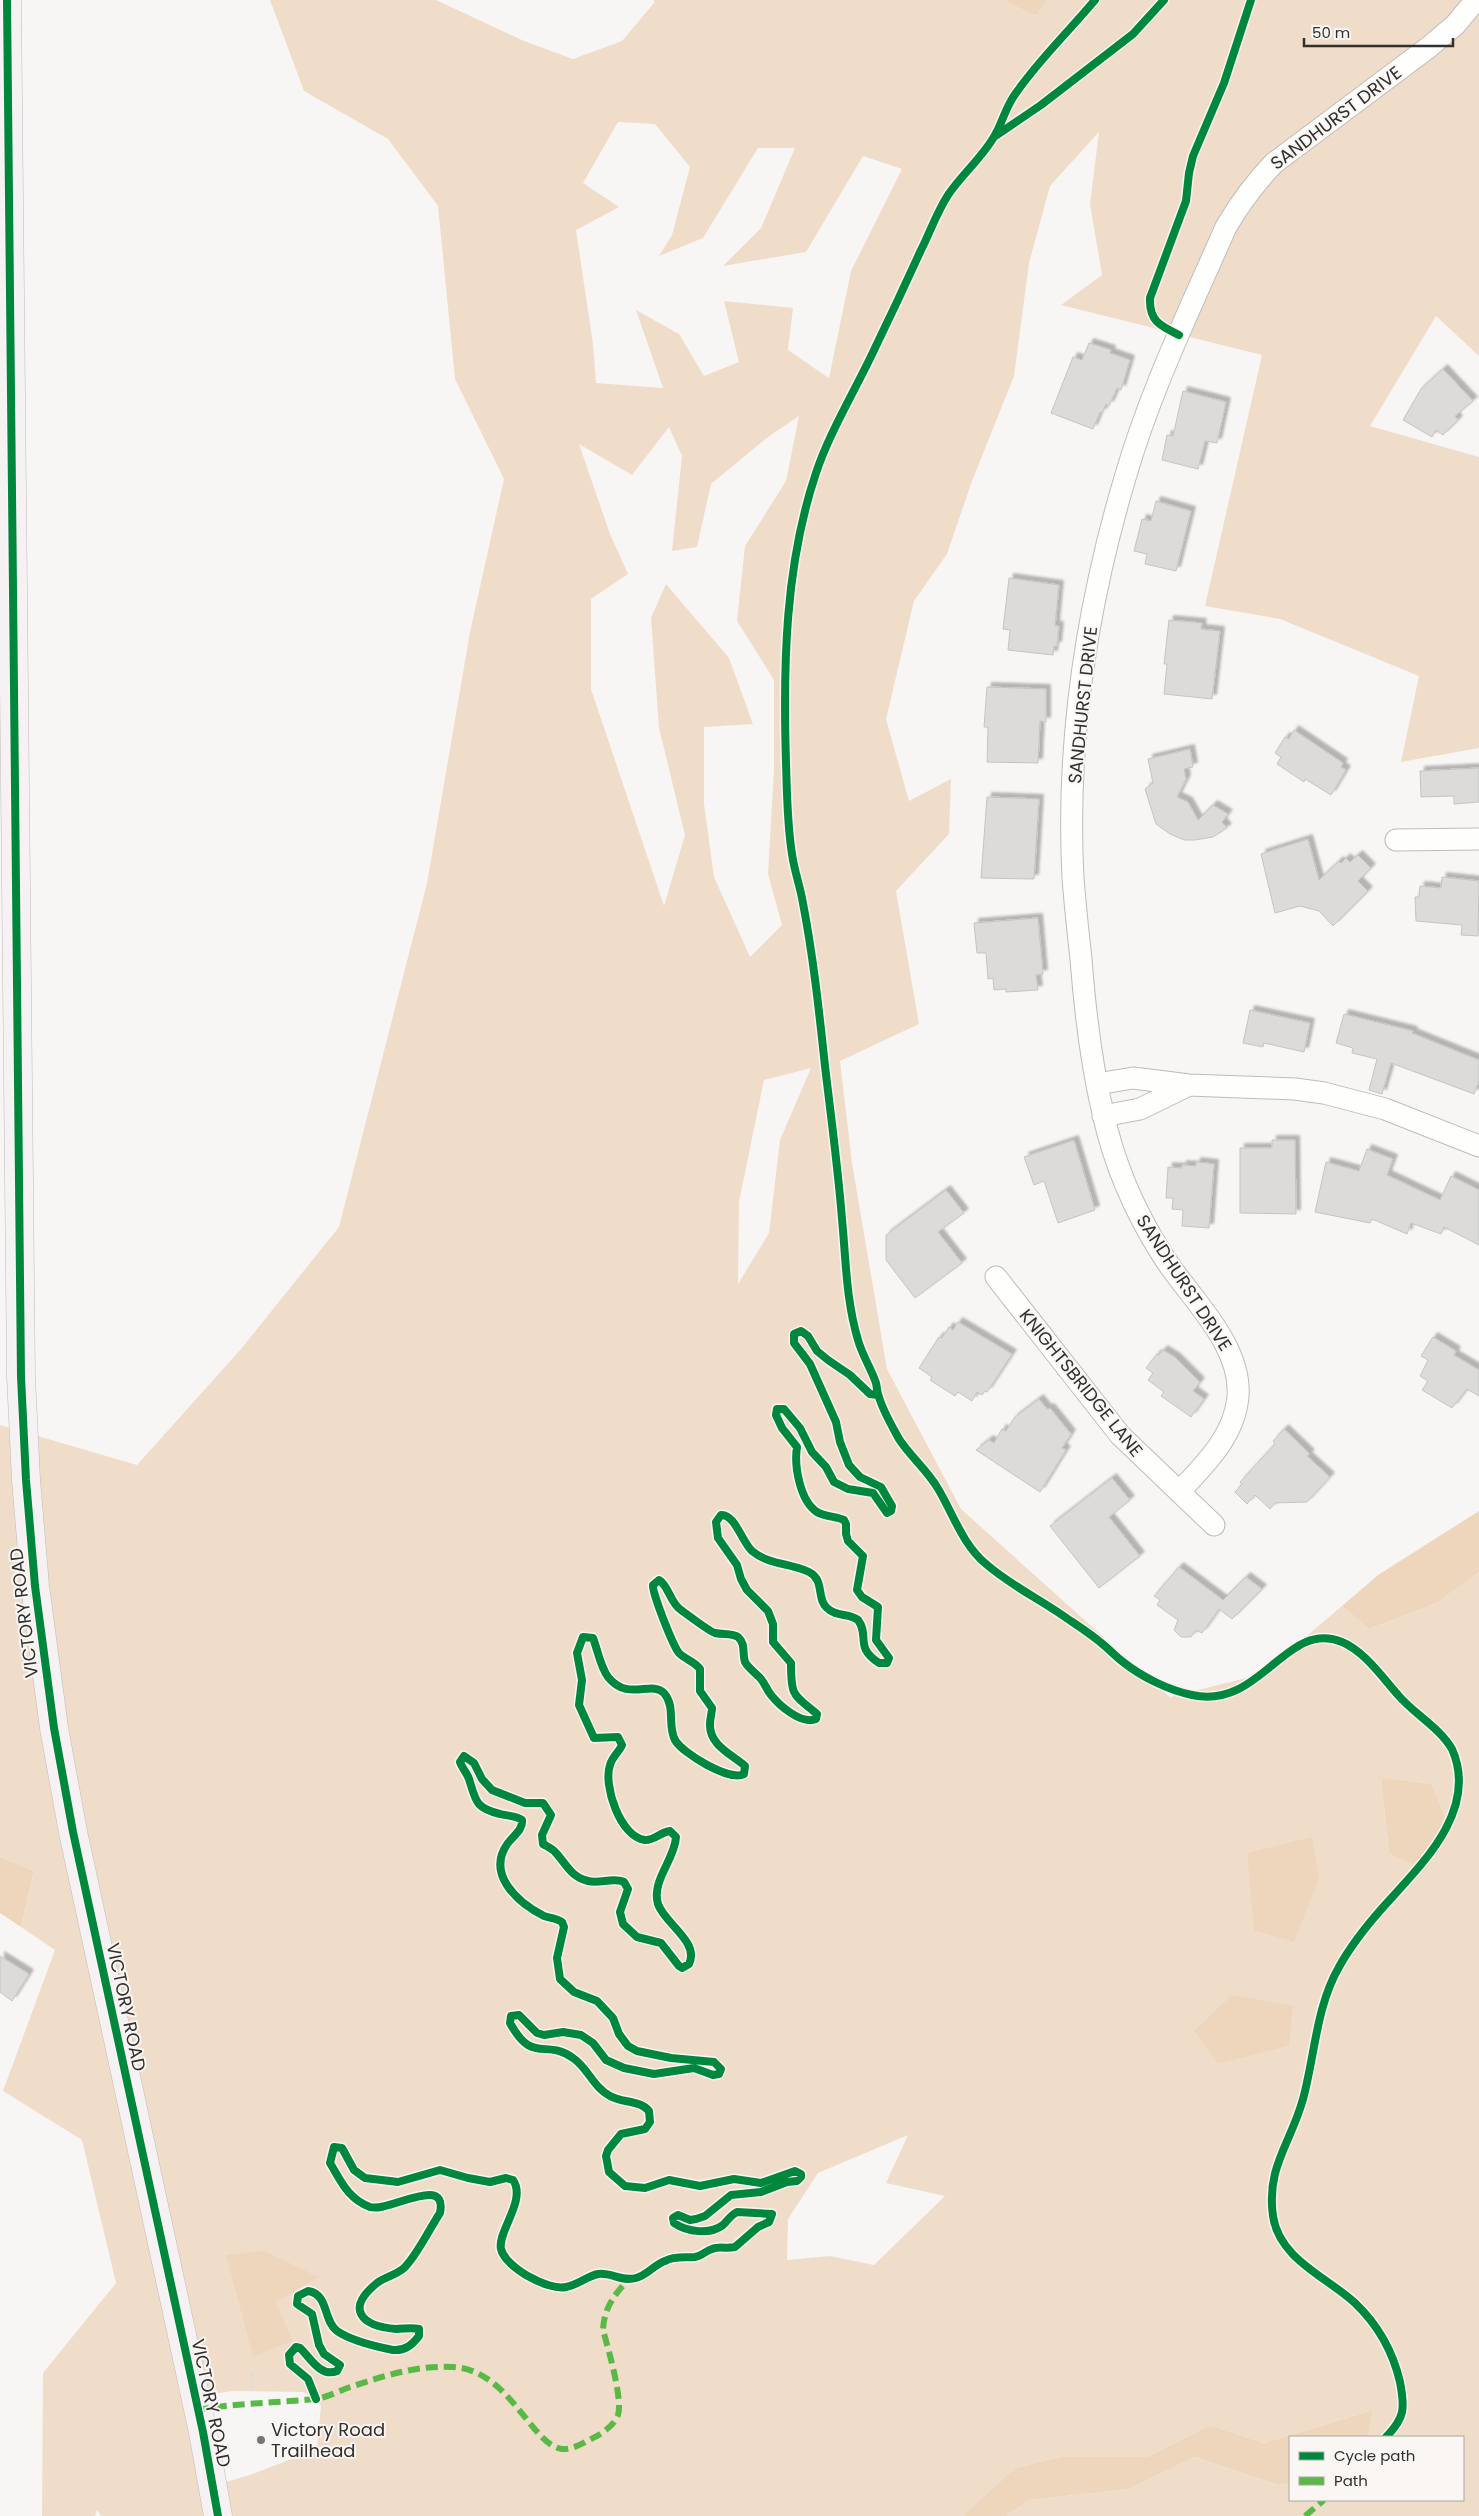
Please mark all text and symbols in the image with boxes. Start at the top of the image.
scale bar [1304,15,1453,47]
text: 50 m [1312,22,1350,43]
street label: SANDHURST DRIVE [1265,60,1406,175]
street label: SANDHURST DRIVE [1062,625,1103,785]
street label: SANDHURST DRIVE [1131,1210,1238,1356]
street label: KNIGHTSBRIDGE LANE [1014,1303,1149,1462]
street label: VICTORY ROAD [3,1547,44,1679]
street label: VICTORY ROAD [101,1940,152,2073]
street label: VICTORY ROAD [186,2336,237,2469]
place label: Victory Road Trailhead [271,2417,385,2463]
marker: Victory Road Trailhead [255,2434,267,2446]
legend [1289,2436,1464,2501]
text: Cycle path [1334,2445,1415,2466]
text: Path [1334,2470,1368,2491]

